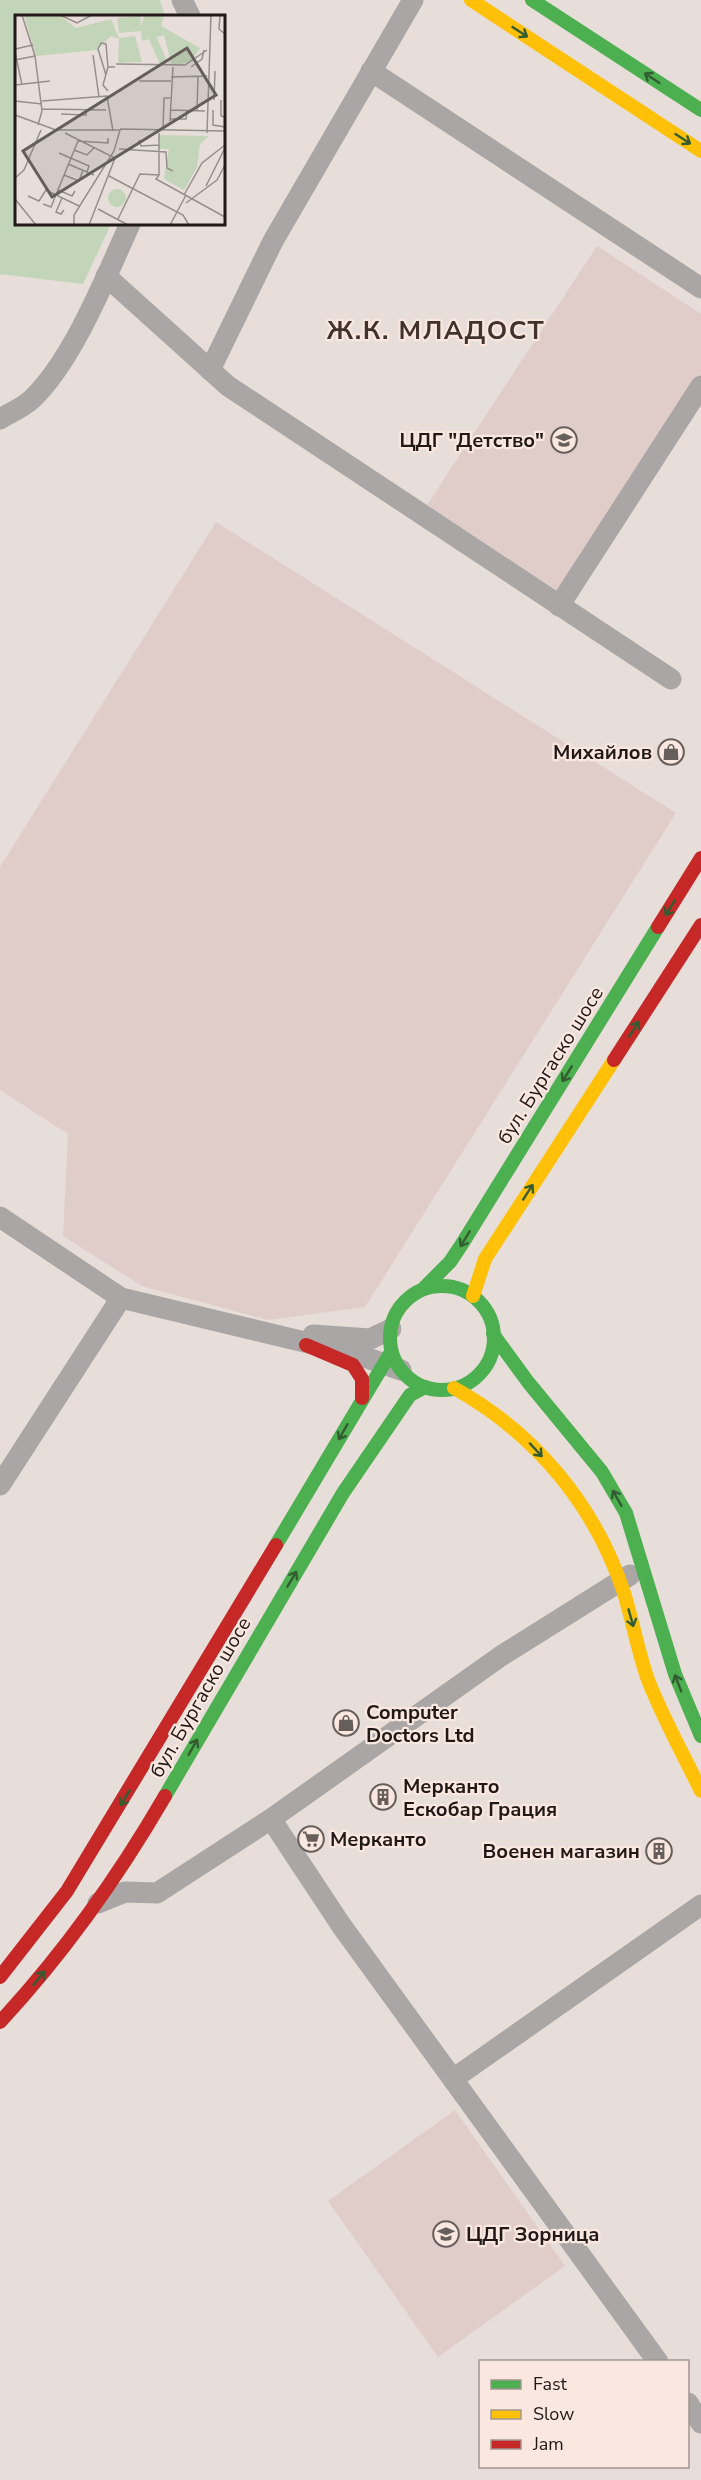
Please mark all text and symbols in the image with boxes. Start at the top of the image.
inset map [15,15,225,225]
one-way arrow [511,26,528,38]
one-way arrow [644,72,661,84]
one-way arrow [674,134,691,146]
district label: Ж.К. МЛАДОСТ [327,313,545,348]
school or university icon: ЦДГ "Детство" [549,425,579,455]
place label: ЦДГ "Детство" [400,427,544,454]
shop icon: Михайлов [656,737,686,767]
place label: Михайлов [553,739,652,766]
one-way arrow [664,899,676,916]
street label: бул. Бургаско шосе [491,981,610,1149]
one-way arrow [627,1020,640,1037]
one-way arrow [561,1065,573,1082]
one-way arrow [522,1184,534,1201]
one-way arrow [458,1231,471,1248]
one-way arrow [336,1423,348,1440]
one-way arrow [529,1443,543,1458]
one-way arrow [611,1490,623,1507]
one-way arrow [286,1571,298,1588]
one-way arrow [626,1608,637,1627]
street label: бул. Бургаско шосе [143,1612,257,1783]
one-way arrow [672,1674,683,1692]
place label: Computer Doctors Ltd [366,1699,474,1749]
shop icon: Computer Doctors Ltd [331,1708,361,1738]
one-way arrow [187,1739,199,1756]
place label: Мерканто Ескобар Грация [403,1773,557,1823]
building icon: Мерканто Ескобар Грация [368,1782,398,1812]
one-way arrow [118,1789,130,1806]
supermarket icon: Мерканто [296,1824,326,1854]
place label: Мерканто [330,1826,426,1853]
building icon: Военен магазин [644,1836,674,1866]
place label: Военен магазин [483,1838,640,1865]
one-way arrow [32,1971,45,1987]
school or university icon: ЦДГ Зорница [431,2219,461,2249]
place label: ЦДГ Зорница [466,2221,599,2248]
legend [479,2360,689,2468]
text: Fast [533,2372,568,2396]
text: Slow [533,2402,574,2426]
text: Jam [532,2432,564,2456]

